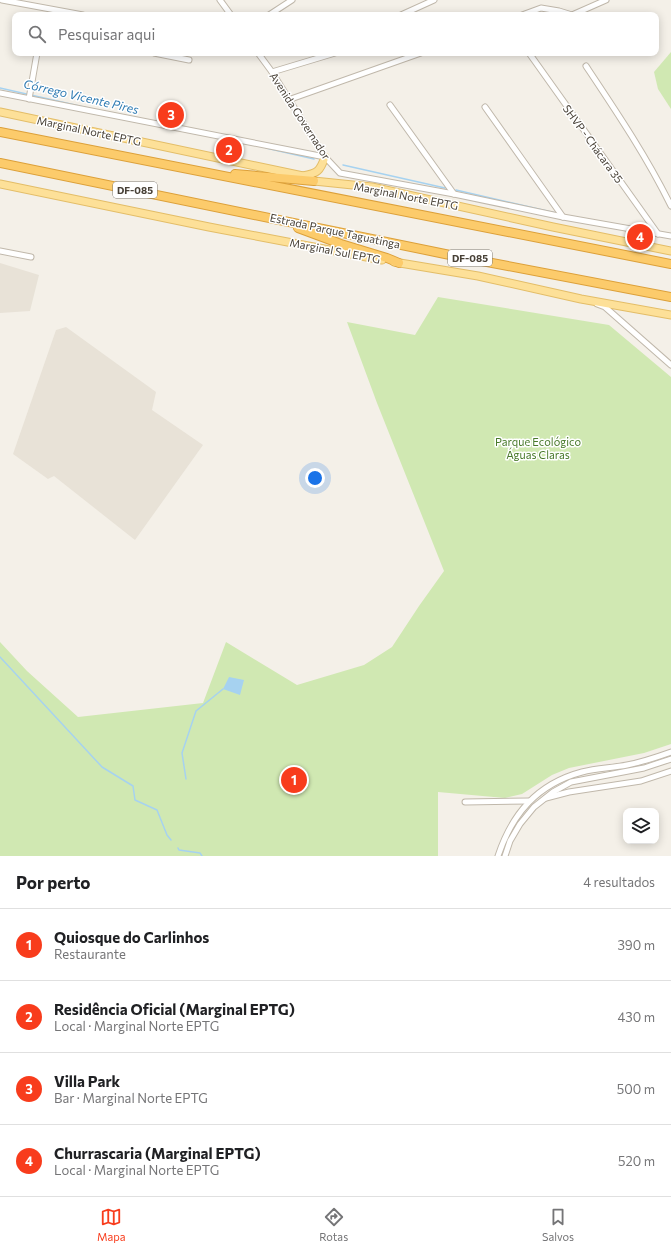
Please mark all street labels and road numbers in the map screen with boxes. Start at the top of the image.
street label: Avenida Governador [267,70,334,162]
street label: SHVP - Chácara 35 [561,102,626,185]
street label: Marginal Norte EPTG [36,113,142,148]
street label: Marginal Norte EPTG [353,179,459,212]
road number: DF-085 [113,182,157,198]
street label: Estrada Parque Taguatinga [269,210,401,251]
street label: Marginal Sul EPTG [289,235,381,266]
road number: DF-085 [448,250,492,266]

